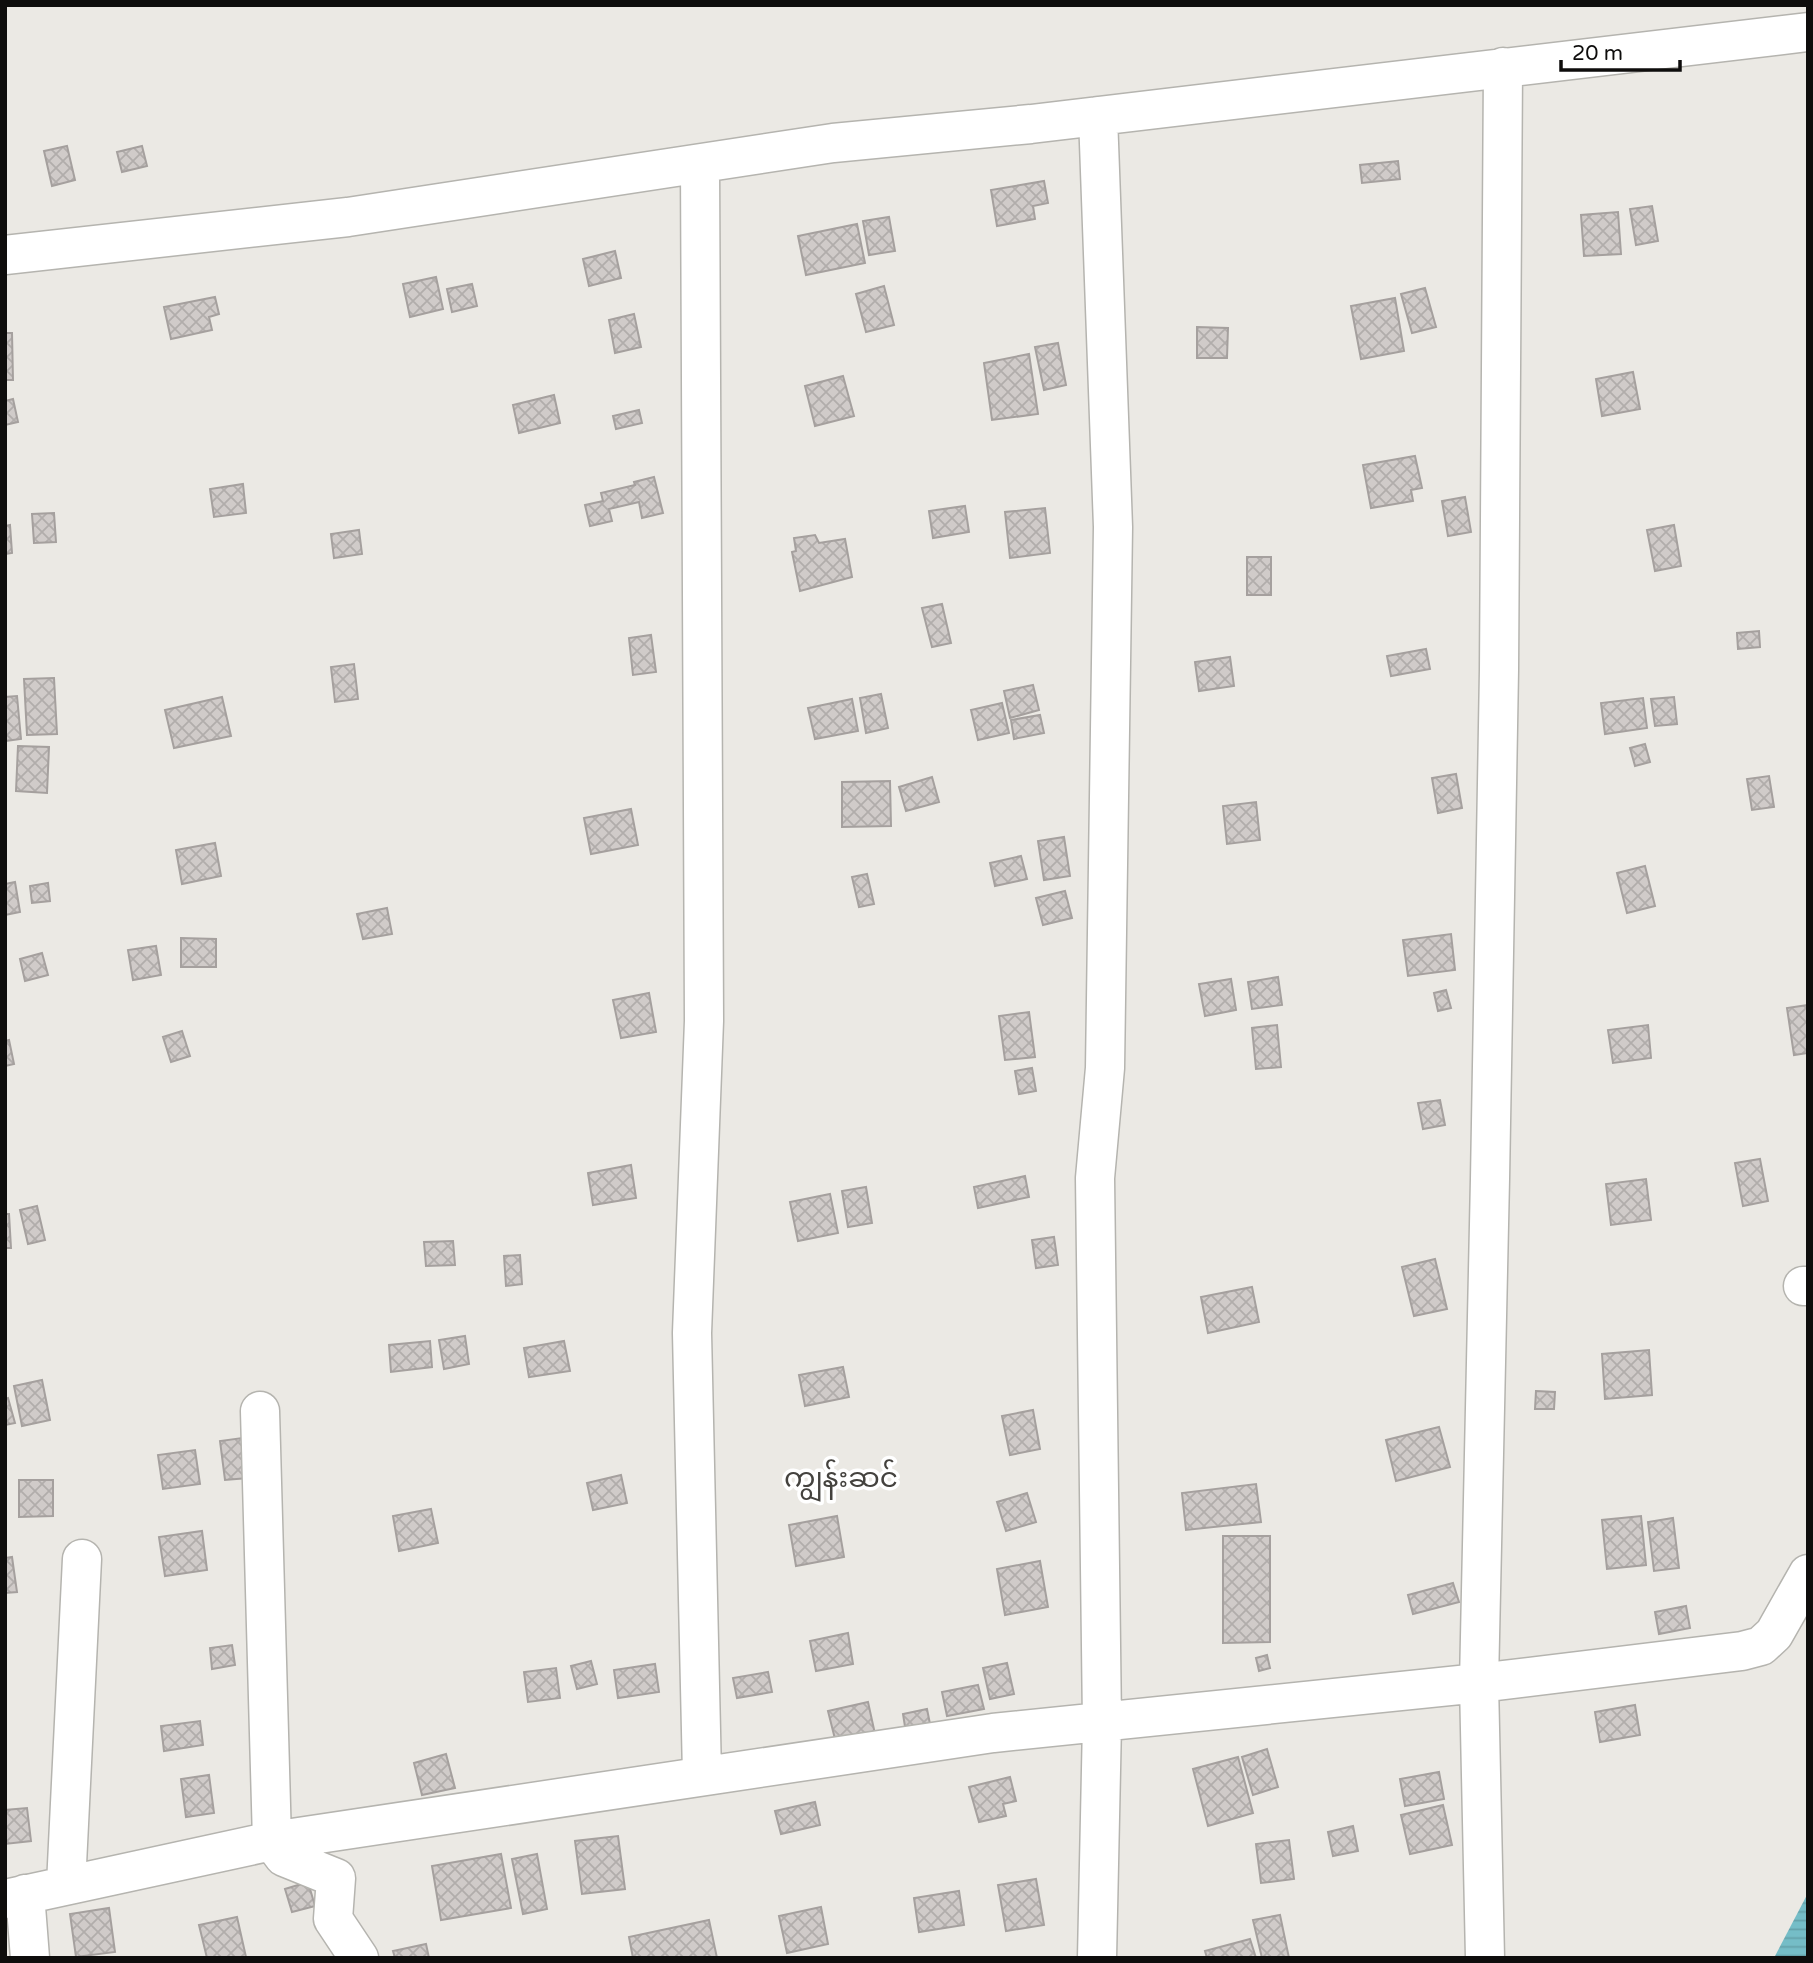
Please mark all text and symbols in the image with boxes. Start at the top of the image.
scale bar [1561,28,1680,72]
text: 20 m [1572,41,1623,66]
district label: ကျွန်းဆင် [784,1459,898,1502]

